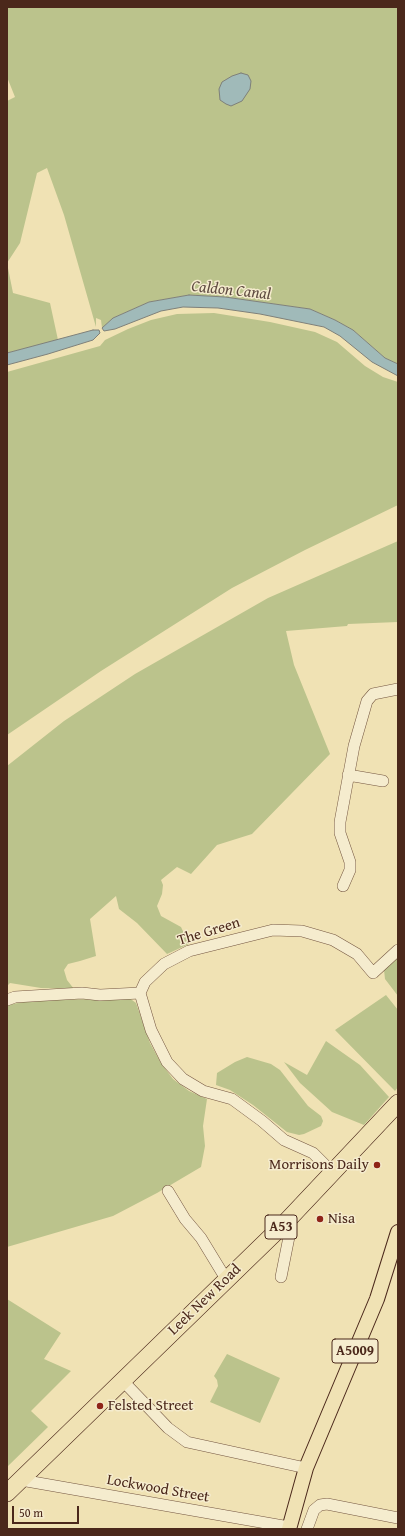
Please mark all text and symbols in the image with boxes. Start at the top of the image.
water label: Caldon Canal [190,277,272,305]
street label: The Green [176,914,242,950]
place label: Morrisons Daily [269,1156,369,1174]
marker: Morrisons Daily [372,1160,382,1170]
place label: Nisa [328,1210,355,1228]
marker: Nisa [315,1214,325,1224]
road number: A53 [265,1215,297,1239]
street label: Leek New Road [165,1261,245,1339]
road number: A5009 [332,1339,378,1363]
place label: Felsted Street [108,1397,194,1415]
marker: Felsted Street [95,1401,105,1411]
street label: Lockwood Street [105,1471,211,1507]
scale bar [14,1498,81,1524]
text: 50 m [19,1504,43,1521]

